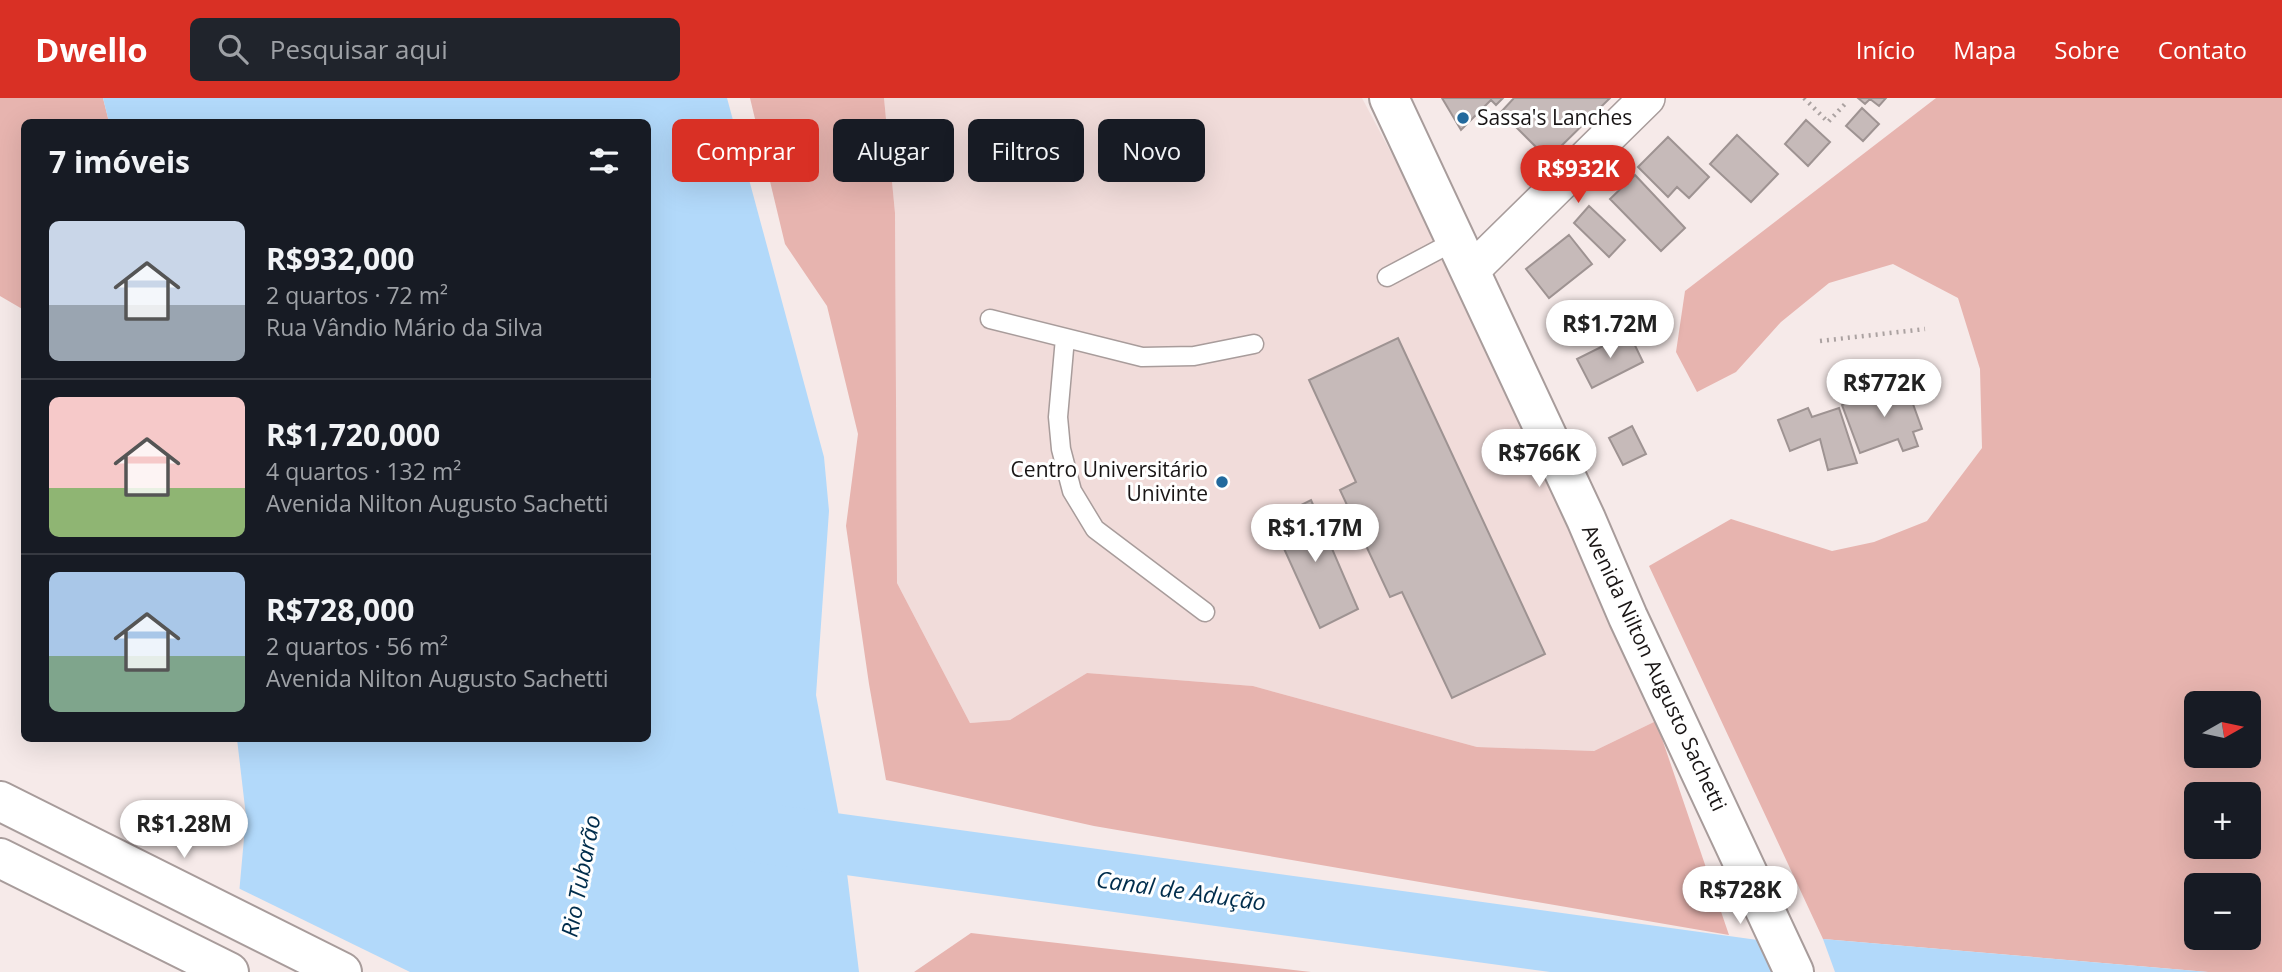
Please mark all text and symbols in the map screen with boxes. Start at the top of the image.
search box [190,18,680,81]
text: Dwello [35,27,148,72]
icon: search [214,30,252,68]
text: Pesquisar aqui [270,31,448,67]
text: Início [1856,33,1915,66]
text: Mapa [1953,33,2016,66]
text: Sobre [2054,33,2120,66]
text: Contato [2158,33,2247,66]
place label: Sassa's Lanches [1477,103,1632,131]
marker: Sassa's Lanches [1455,110,1471,126]
chip: Comprar [672,119,819,182]
chip: Alugar [833,119,954,182]
chip: Filtros [968,119,1084,182]
chip: Novo [1098,119,1205,182]
text: 7 imóveis [49,141,190,182]
icon: filters [585,142,623,180]
pin: R$932K [1521,146,1635,205]
text: R$932K [1536,152,1620,184]
text: R$932,000 [266,238,414,279]
icon: home [105,249,189,333]
text: 2 quartos · 72 m² [266,279,448,311]
pin: R$1.72M [1545,300,1675,360]
text: R$1.72M [1562,307,1658,339]
text: Rua Vândio Mário da Silva [266,311,543,343]
pin: R$772K [1827,360,1941,419]
text: R$772K [1842,366,1926,398]
text: R$1,720,000 [266,414,440,455]
icon: home [105,425,189,509]
pin: R$766K [1482,430,1596,489]
text: R$766K [1497,436,1581,468]
text: 4 quartos · 132 m² [266,455,461,487]
place label: Centro Universitário Univinte [1011,455,1208,507]
marker: Centro Universitário Univinte [1214,474,1230,490]
text: Avenida Nilton Augusto Sachetti [266,487,609,519]
pin: R$1.17M [1250,504,1380,564]
text: R$1.17M [1267,511,1363,543]
street label: Avenida Nilton Augusto Sachetti [1576,520,1734,815]
text: R$728,000 [266,589,414,630]
icon: home [105,600,189,684]
text: 2 quartos · 56 m² [266,630,448,662]
text: Avenida Nilton Augusto Sachetti [266,662,609,694]
north arrow [2184,691,2261,768]
map controls [2184,691,2261,950]
button: + [2184,782,2261,859]
pin: R$1.28M [119,800,249,860]
text: R$1.28M [136,807,232,839]
water label: Rio Tubarão [552,812,608,940]
water label: Canal de Adução [1094,862,1268,918]
pin: R$728K [1683,866,1797,926]
text: R$728K [1698,873,1782,905]
button: − [2184,873,2261,950]

